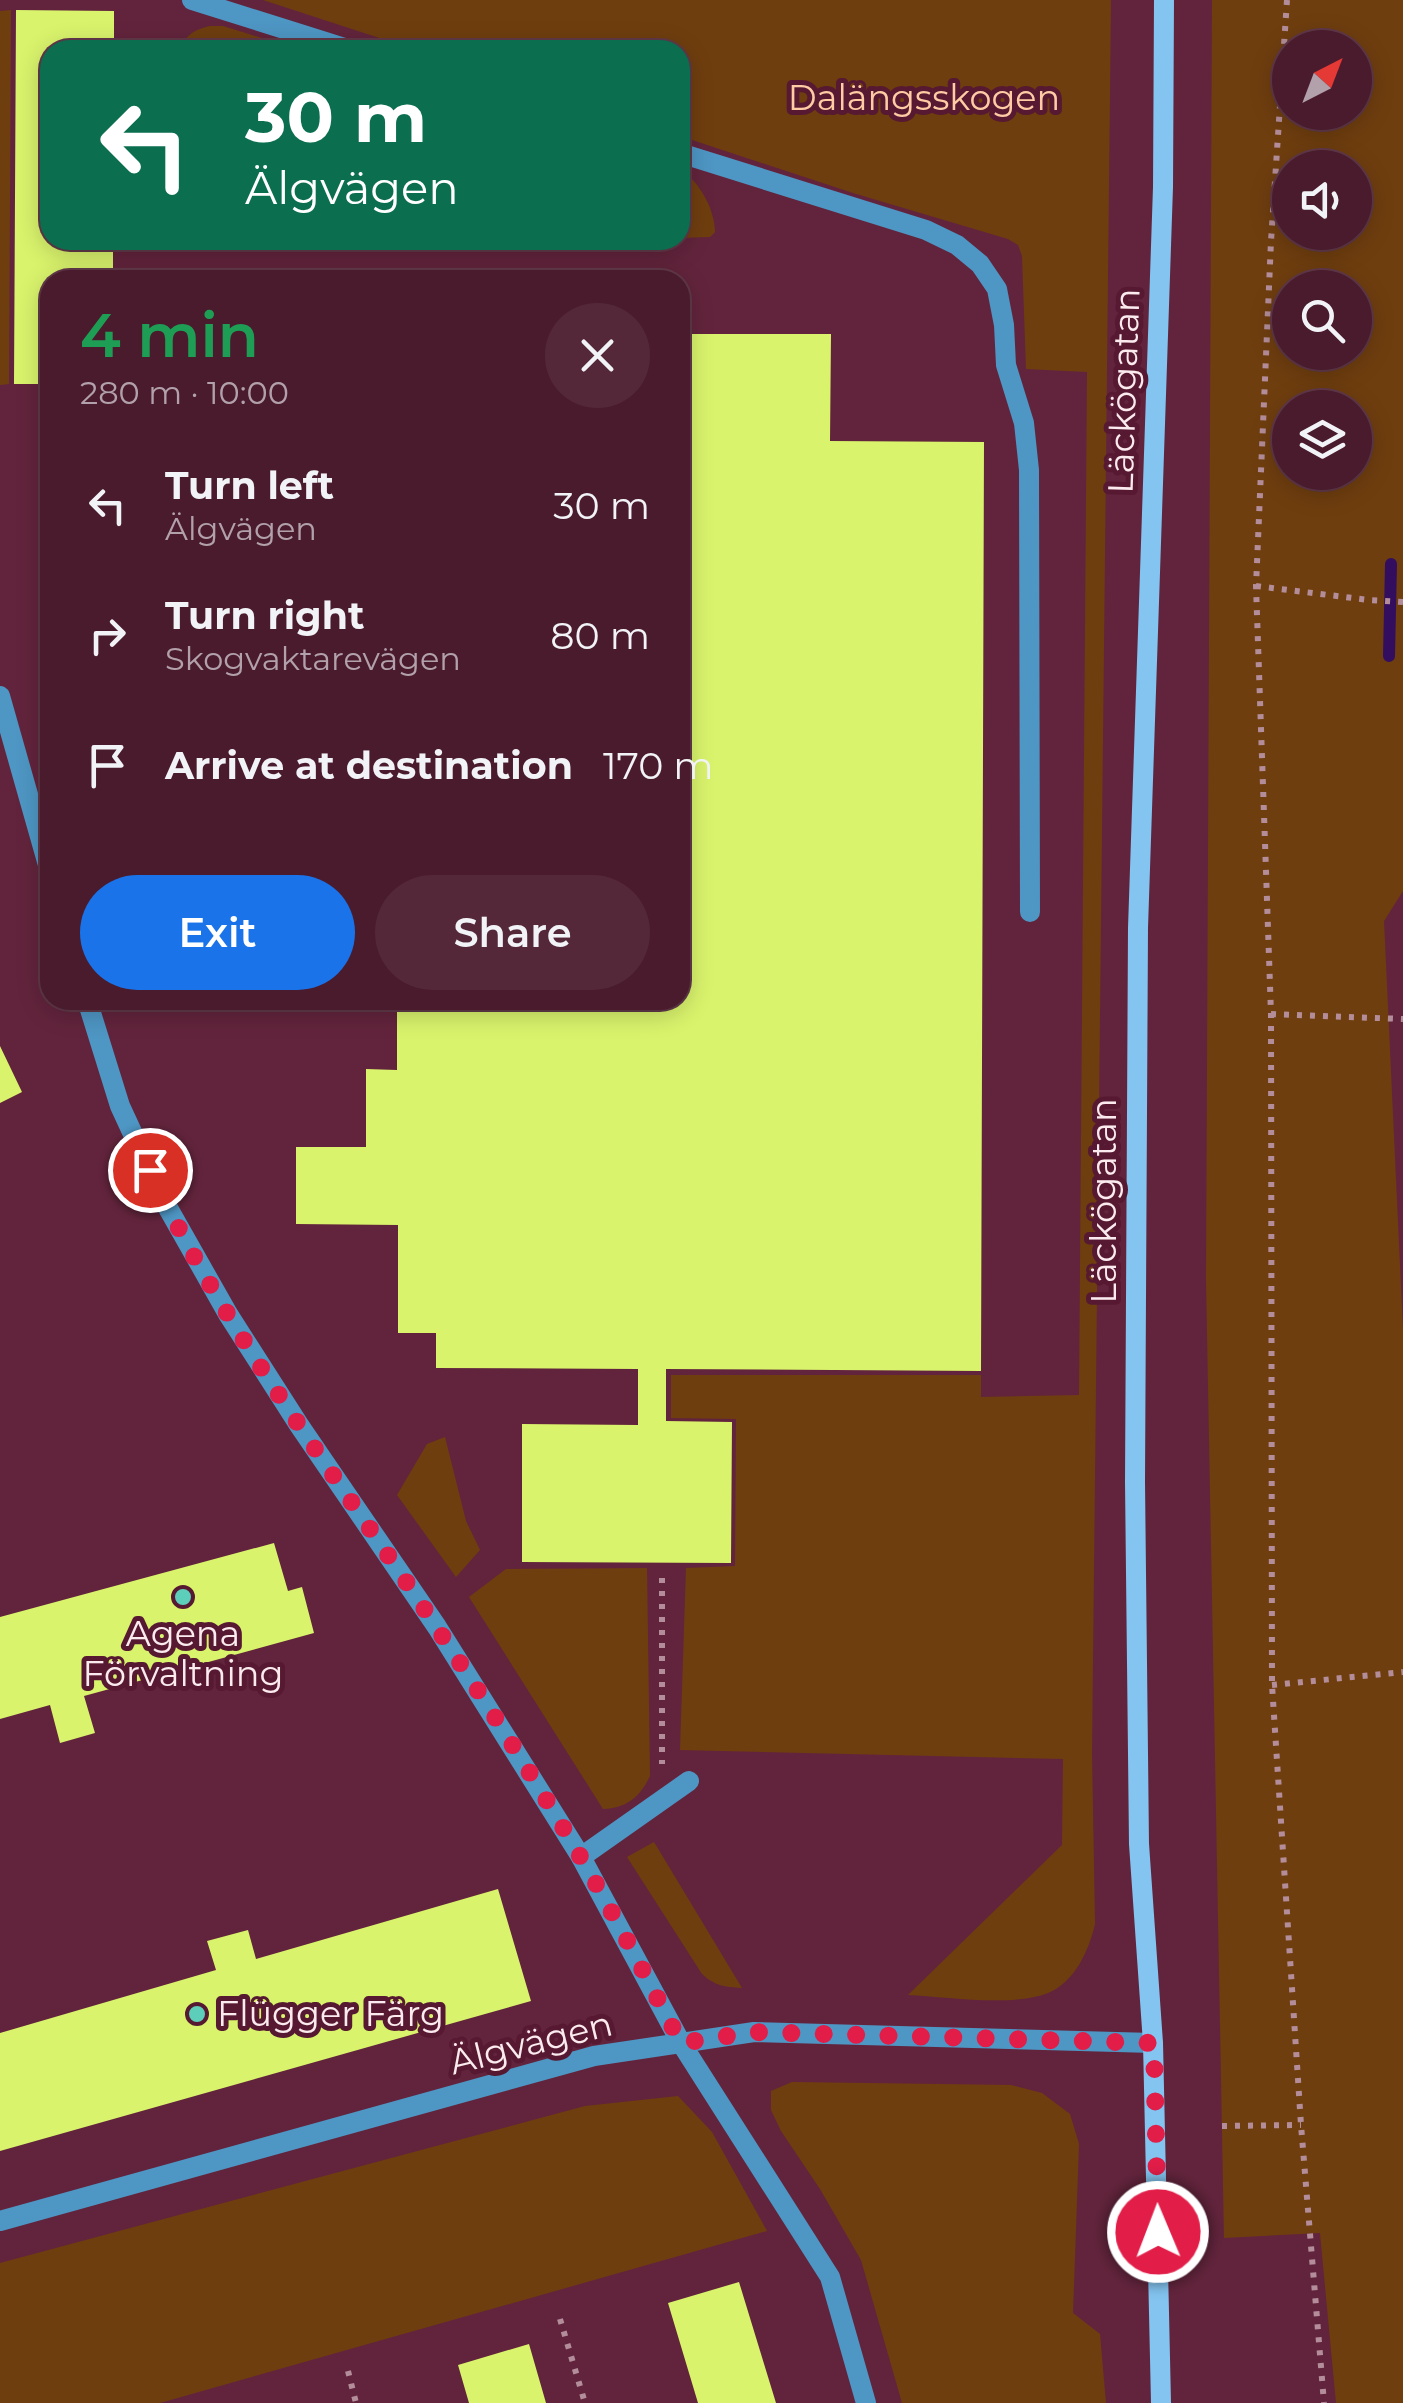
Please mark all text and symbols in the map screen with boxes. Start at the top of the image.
north arrow [1272,30,1372,130]
map controls [1272,30,1372,490]
text: 30 m [245,74,427,160]
park label: Dalängsskogen [788,76,1060,119]
icon: left [80,80,210,210]
button: sound [1272,150,1372,250]
text: Älgvägen [245,160,459,215]
button: search [1272,270,1372,370]
street label: Läckögatan [1098,288,1149,494]
text: 4 min [80,299,259,372]
button: close [545,303,650,408]
text: 280 m · 10:00 [80,373,289,412]
button: layers [1272,390,1372,490]
text: Turn left [165,462,334,509]
icon: left [80,478,135,533]
text: 30 m [553,482,650,529]
text: Älgvägen [165,509,317,548]
text: Turn right [165,592,364,639]
icon: right [80,608,135,663]
text: 80 m [550,612,650,659]
text: Skogvaktarevägen [165,639,461,678]
icon: arrive [80,738,135,793]
text: Arrive at destination [165,742,573,789]
text: 170 m [603,742,714,789]
button: Exit [80,875,355,990]
button: Share [375,875,650,990]
street label: Läckögatan [1082,1098,1125,1304]
pin [108,1128,193,1213]
icon: arrive [123,1143,178,1198]
marker: Agena Förvaltning [172,1586,194,1608]
place label: Agena Förvaltning [82,1612,284,1695]
place label: Flügger Färg [217,1992,444,2035]
street label: Älgvägen [445,2002,617,2083]
marker: Flügger Färg [186,2003,208,2025]
position arrow [1106,2180,1210,2284]

